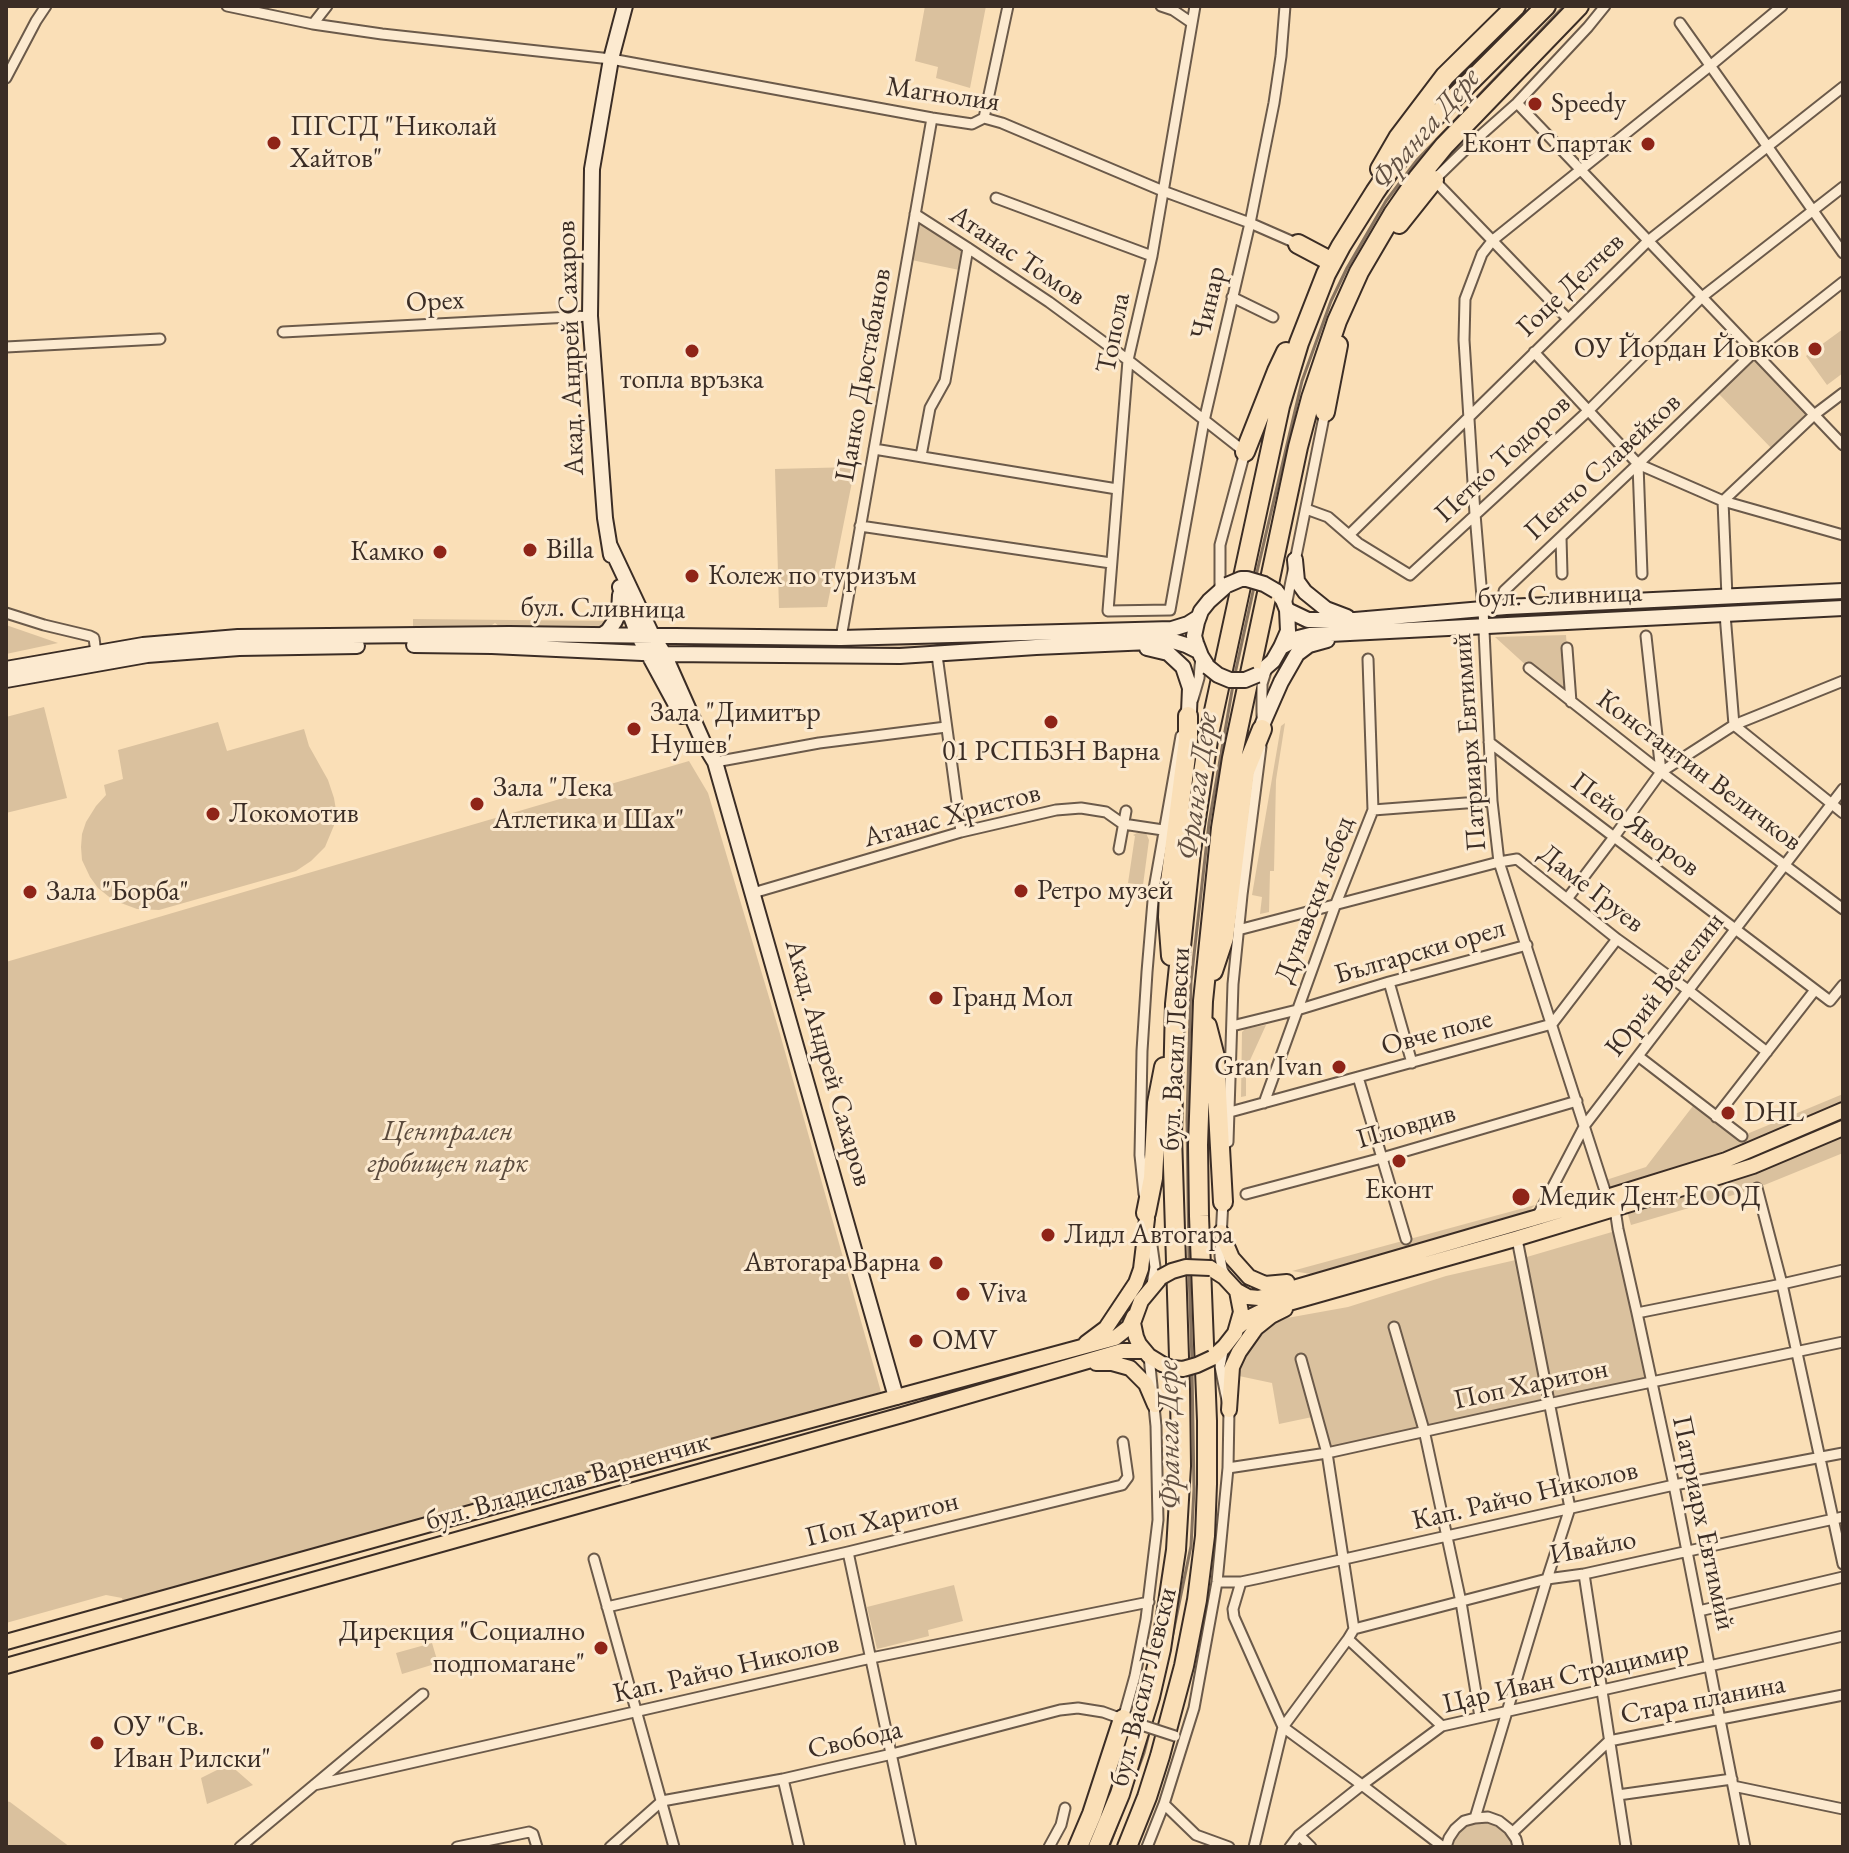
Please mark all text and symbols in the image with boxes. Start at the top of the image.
water label: Франга Дере [1363,61,1489,197]
street label: Магнолия [884,70,1002,120]
place label: Speedy [1551,87,1626,121]
marker: Speedy [1526,95,1544,113]
place label: ПГСГД "Николай Хайтов" [290,110,497,176]
place label: Еконт Спартак [1462,127,1632,161]
marker: ПГСГД "Николай Хайтов" [265,134,283,152]
marker: Еконт Спартак [1639,135,1657,153]
street label: Атанас Томов [943,198,1091,314]
street label: Акад. Андрей Сахаров [550,220,592,476]
street label: Гоце Делчев [1510,226,1632,344]
street label: Чинар [1184,263,1234,343]
street label: Цанко Дюстабанов [829,266,899,484]
street label: Орех [405,284,465,320]
street label: Топола [1090,290,1138,376]
place label: ОУ Йордан Йовков [1574,332,1799,366]
marker: ОУ Йордан Йовков [1806,340,1824,358]
marker: топла връзка [683,342,701,360]
place label: топла връзка [620,363,764,397]
street label: Пенчо Славейков [1518,386,1688,548]
street label: Петко Тодоров [1428,387,1578,531]
place label: Billa [546,533,594,567]
place label: Камко [350,535,424,569]
marker: Billa [521,541,539,559]
marker: Камко [431,543,449,561]
place label: Колеж по туризъм [708,559,916,593]
marker: Колеж по туризъм [683,567,701,585]
street label: бул. Сливница [1477,576,1643,616]
street label: бул. Сливница [520,591,686,627]
street label: Патриарх Евтимий [1446,632,1494,852]
street label: Константин Величков [1590,683,1808,859]
place label: Зала "Димитър Нушев' [650,696,821,762]
water label: Франга Дере [1170,710,1226,862]
marker: 01 РСПБЗН Варна [1042,713,1060,731]
marker: Зала "Димитър Нушев' [625,720,643,738]
place label: 01 РСПБЗН Варна [942,735,1160,769]
street label: Пейо Яворов [1564,766,1706,884]
place label: Зала "Лека Атлетика и Шах" [493,771,684,837]
street label: Атанас Христов [860,776,1044,856]
marker: Зала "Лека Атлетика и Шах" [468,795,486,813]
place label: Локомотив [229,797,359,831]
marker: Локомотив [204,805,222,823]
street label: Дунавски лебед [1268,812,1362,988]
street label: Даме Груев [1531,837,1651,941]
place label: Ретро музей [1037,874,1173,908]
place label: Зала "Борба" [46,875,189,909]
marker: Ретро музей [1012,882,1030,900]
marker: Зала "Борба" [21,883,39,901]
street label: Юрий Венелин [1598,906,1732,1064]
street label: Български орел [1331,912,1509,992]
street label: Акад. Андрей Сахаров [777,936,879,1190]
street label: бул. Васил Левски [1154,946,1198,1152]
place label: Гранд Мол [952,981,1073,1015]
marker: Гранд Мол [927,989,945,1007]
street label: Овче поле [1378,1002,1496,1064]
place label: Gran Ivan [1214,1050,1323,1084]
marker: Gran Ivan [1330,1058,1348,1076]
place label: DHL [1744,1096,1804,1130]
street label: Пловдив [1353,1097,1459,1157]
marker: DHL [1719,1104,1737,1122]
park label: Централен гробищен парк [368,1115,528,1181]
marker: Еконт [1390,1152,1408,1170]
place label: Еконт [1365,1173,1433,1207]
place label: Медик Дент ЕООД [1539,1180,1761,1214]
marker: Медик Дент ЕООД [1510,1186,1532,1208]
place label: Лидл Автогара [1064,1218,1233,1252]
marker: Лидл Автогара [1039,1226,1057,1244]
place label: Автогара Варна [744,1246,920,1280]
marker: Автогара Варна [927,1254,945,1272]
place label: Viva [979,1277,1027,1311]
marker: Viva [954,1285,972,1303]
place label: OMV [932,1324,997,1358]
marker: OMV [907,1332,925,1350]
street label: Поп Харитон [1451,1352,1611,1418]
water label: Франга Дере [1151,1360,1189,1510]
street label: Патриарх Евтимий [1664,1413,1742,1633]
street label: бул. Владислав Варненчик [422,1425,714,1539]
street label: Кап. Райчо Николов [1409,1454,1641,1538]
street label: Поп Харитон [802,1485,962,1555]
street label: Ивайло [1547,1523,1639,1573]
street label: бул. Васил Левски [1103,1584,1185,1790]
place label: Дирекция "Социално подпомагане" [339,1615,585,1681]
street label: Кап. Райчо Николов [610,1627,842,1711]
street label: Цар Иван Страцимир [1440,1632,1692,1722]
marker: Дирекция "Социално подпомагане" [592,1639,610,1657]
street label: Стара планина [1618,1668,1788,1732]
place label: ОУ "Св. Иван Рилски" [113,1710,271,1776]
street label: Свобода [804,1713,906,1767]
marker: ОУ "Св. Иван Рилски" [88,1734,106,1752]

